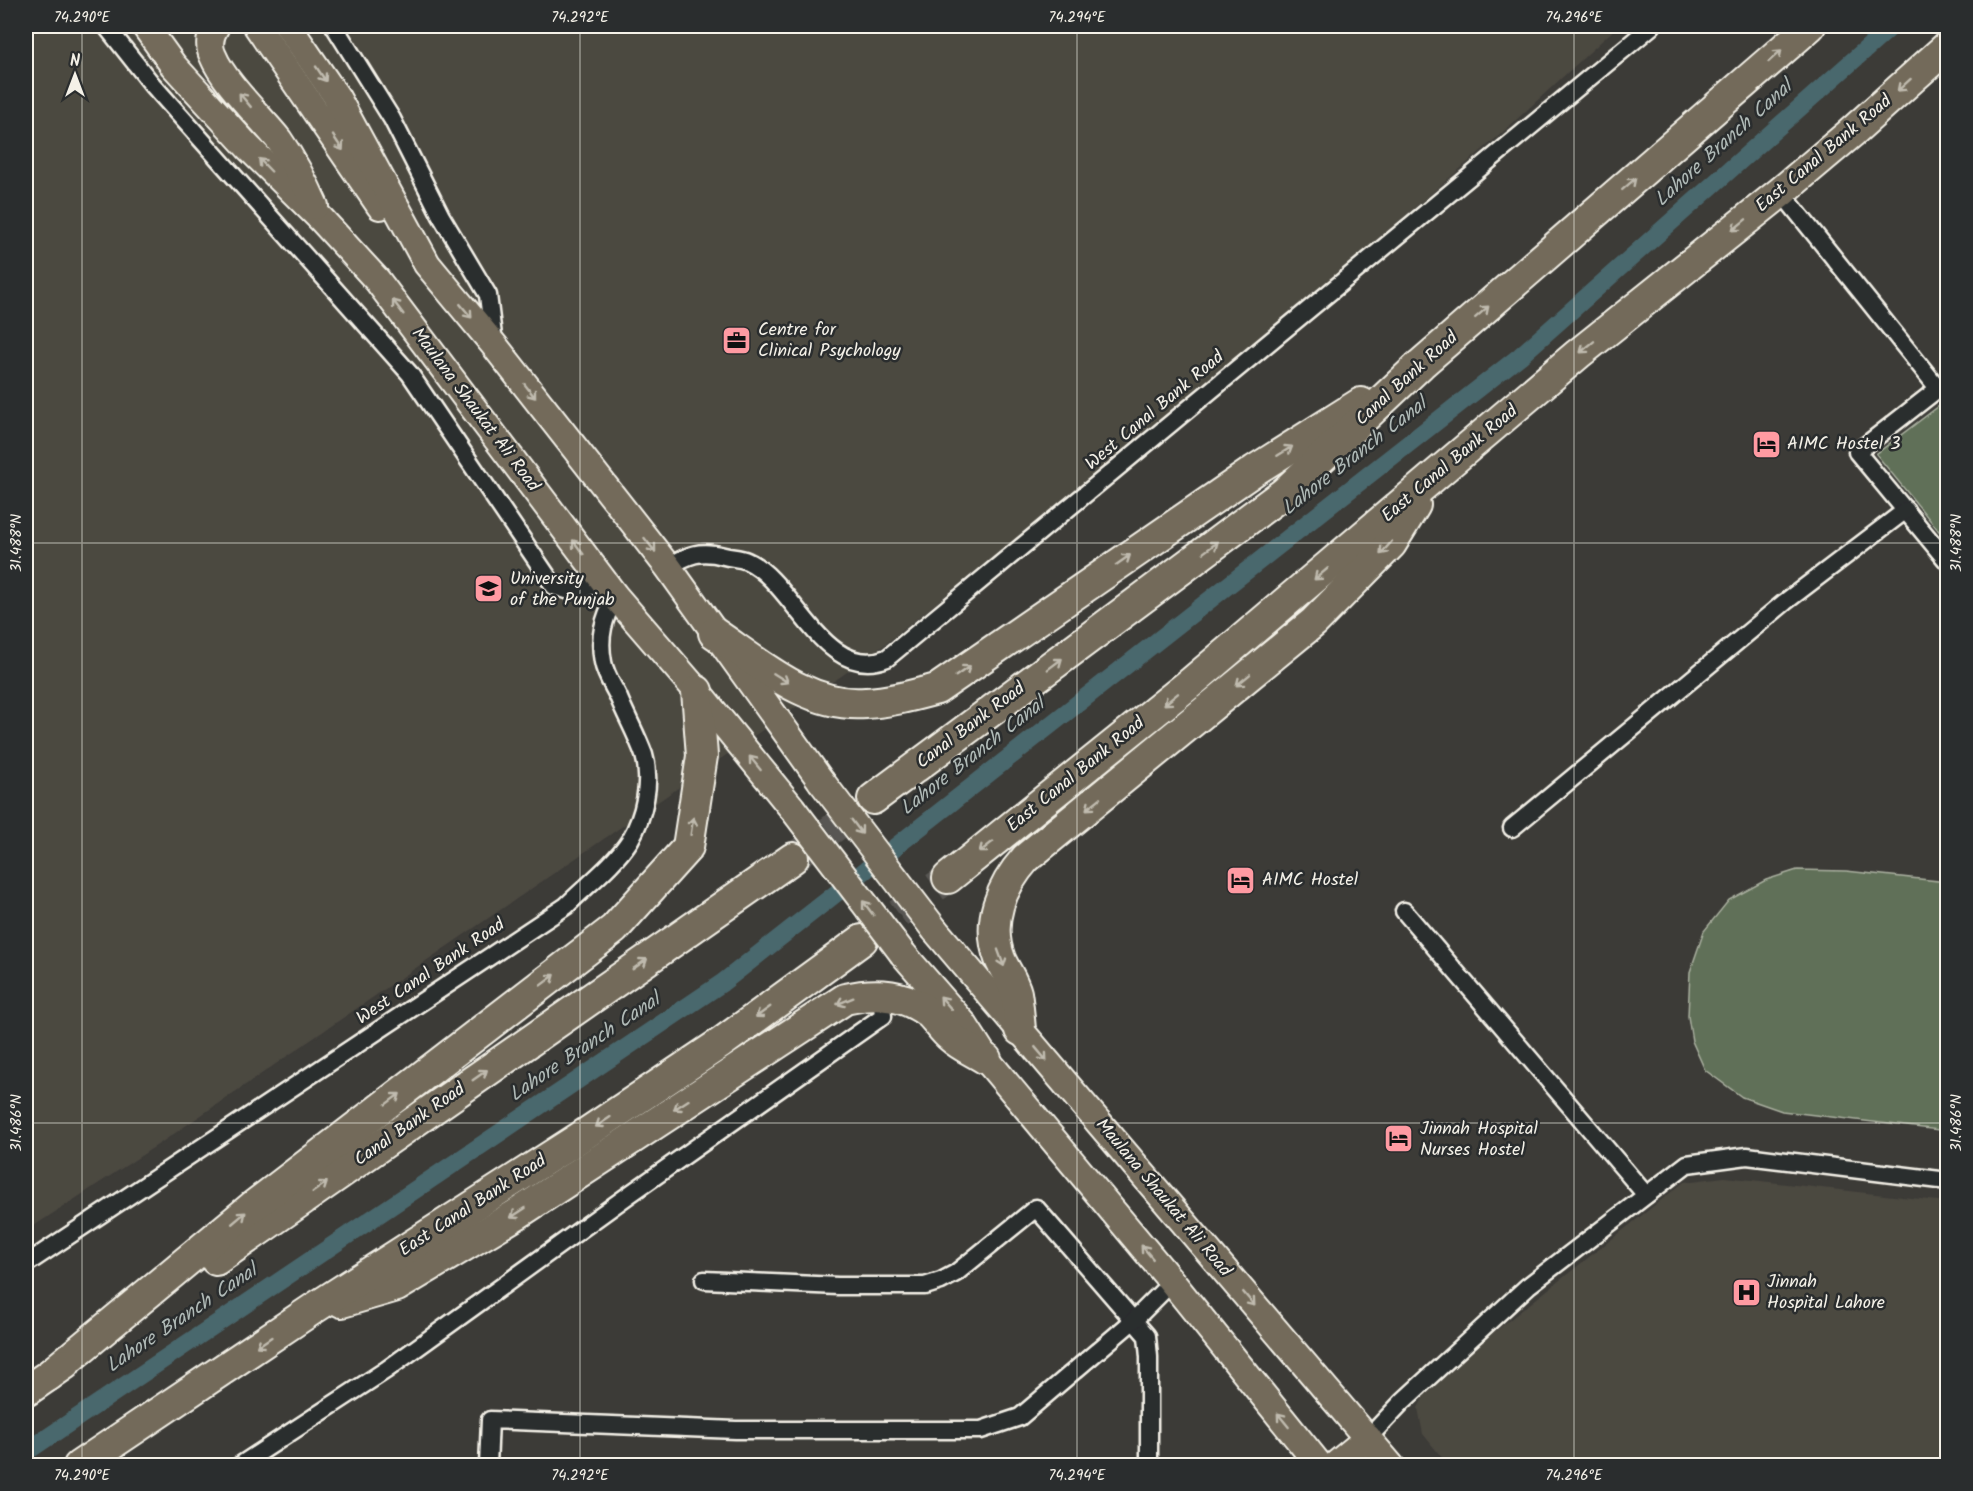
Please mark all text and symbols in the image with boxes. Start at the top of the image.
text: 74.290°E [54,6,111,30]
text: 74.292°E [551,6,610,30]
text: 74.294°E [1049,6,1107,30]
text: 74.296°E [1546,6,1604,30]
north arrow [45,45,105,105]
text: N [70,49,80,74]
one-way arrow [1767,49,1782,63]
one-way arrow [315,65,327,81]
water label: Lahore Branch Canal [1648,70,1804,215]
one-way arrow [1897,78,1912,92]
street label: East Canal Bank Road [1749,87,1900,220]
one-way arrow [238,93,252,108]
one-way arrow [332,134,344,151]
one-way arrow [258,157,273,172]
one-way arrow [1621,177,1636,191]
one-way arrow [1732,218,1748,231]
one-way arrow [391,300,404,316]
one-way arrow [460,303,473,319]
one-way arrow [1474,305,1489,319]
place label: Centre for Clinical Psychology [758,316,901,366]
street label: Maulana Shaukat Ali Road [403,322,547,499]
office icon: Centre for Clinical Psychology [721,324,753,356]
street label: Canal Bank Road [1349,324,1466,433]
one-way arrow [1580,340,1595,354]
street label: West Canal Bank Road [1079,343,1232,478]
one-way arrow [524,383,537,399]
water label: Lahore Branch Canal [1275,387,1438,524]
street label: East Canal Bank Road [1375,397,1526,530]
hotel icon: AIMC Hostel 3 [1750,428,1782,460]
place label: AIMC Hostel 3 [1787,430,1901,459]
one-way arrow [1276,445,1293,457]
text: 31.488°N [5,514,29,572]
text: 31.488°N [1945,514,1969,572]
one-way arrow [644,536,657,552]
one-way arrow [572,539,585,555]
one-way arrow [1202,541,1218,554]
one-way arrow [1379,541,1393,556]
one-way arrow [1115,554,1131,566]
place label: University of the Punjab [510,565,615,615]
one-way arrow [1313,567,1329,580]
school or university icon: University of the Punjab [473,573,505,605]
one-way arrow [1046,658,1062,670]
one-way arrow [954,665,971,677]
one-way arrow [772,671,789,684]
one-way arrow [1235,674,1251,687]
street label: Canal Bank Road [910,675,1033,777]
water label: Lahore Branch Canal [893,687,1056,824]
one-way arrow [1163,693,1179,706]
street label: East Canal Bank Road [1000,709,1152,840]
one-way arrow [749,755,762,771]
one-way arrow [1086,797,1101,811]
one-way arrow [686,816,697,836]
one-way arrow [850,819,863,835]
one-way arrow [979,841,995,854]
hotel icon: AIMC Hostel [1225,864,1257,896]
place label: AIMC Hostel [1262,866,1359,895]
one-way arrow [861,900,874,916]
street label: West Canal Bank Road [351,911,512,1033]
one-way arrow [996,948,1007,966]
one-way arrow [632,958,648,970]
one-way arrow [539,974,555,986]
water label: Lahore Branch Canal [503,983,671,1111]
one-way arrow [939,995,952,1011]
one-way arrow [837,996,855,1007]
one-way arrow [756,1006,772,1018]
one-way arrow [1034,1047,1048,1062]
one-way arrow [472,1069,488,1081]
street label: Canal Bank Road [348,1075,472,1174]
one-way arrow [385,1092,401,1105]
text: 31.486°N [5,1094,29,1152]
text: 31.486°N [1945,1094,1969,1152]
one-way arrow [673,1100,690,1112]
street label: Maulana Shaukat Ali Road [1088,1112,1239,1285]
place label: Jinnah Hospital Nurses Hostel [1420,1115,1538,1165]
one-way arrow [595,1116,611,1128]
hotel icon: Jinnah Hospital Nurses Hostel [1383,1123,1415,1155]
street label: East Canal Bank Road [393,1147,553,1265]
one-way arrow [312,1181,328,1193]
one-way arrow [510,1207,527,1219]
one-way arrow [231,1211,246,1225]
one-way arrow [1140,1245,1154,1260]
water label: Lahore Branch Canal [100,1254,268,1382]
place label: Jinnah Hospital Lahore [1767,1268,1885,1318]
hospital icon: Jinnah Hospital Lahore [1730,1276,1762,1308]
one-way arrow [1243,1291,1256,1307]
one-way arrow [256,1336,273,1349]
one-way arrow [1277,1412,1290,1428]
text: 74.290°E [54,1464,111,1488]
text: 74.292°E [551,1464,610,1488]
text: 74.294°E [1049,1464,1107,1488]
text: 74.296°E [1546,1464,1604,1488]

